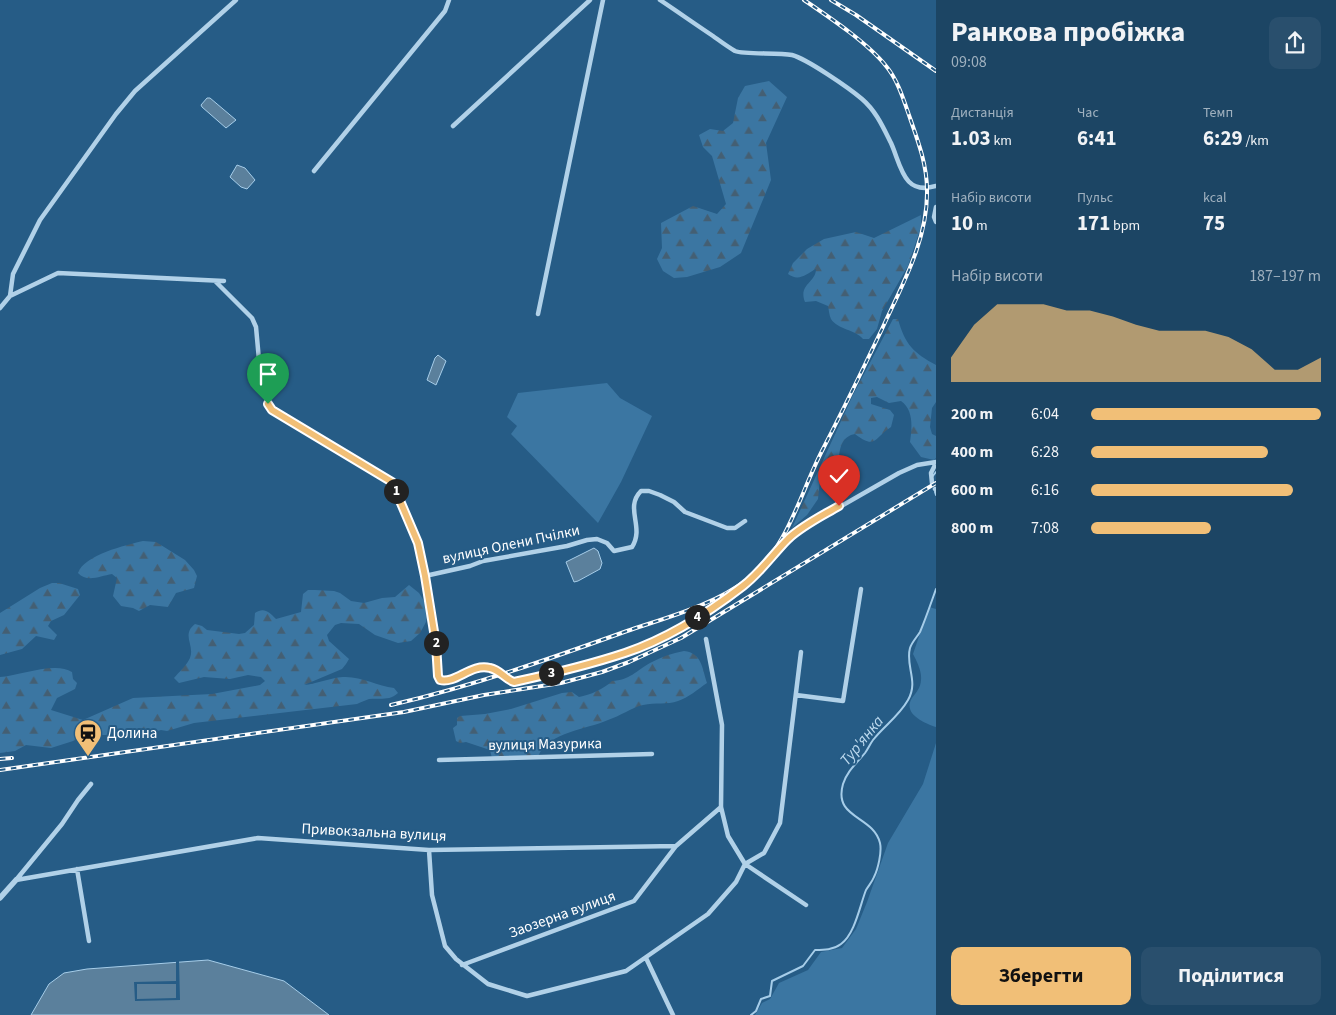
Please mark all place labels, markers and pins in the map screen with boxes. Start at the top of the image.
pin [247,353,289,404]
pin [818,455,860,506]
pin: 1 [384,478,408,504]
pin: 4 [684,604,710,630]
pin: 2 [424,630,448,656]
pin: 3 [538,660,564,686]
station icon: Долина [73,718,103,757]
place label: Долина [107,723,157,744]

